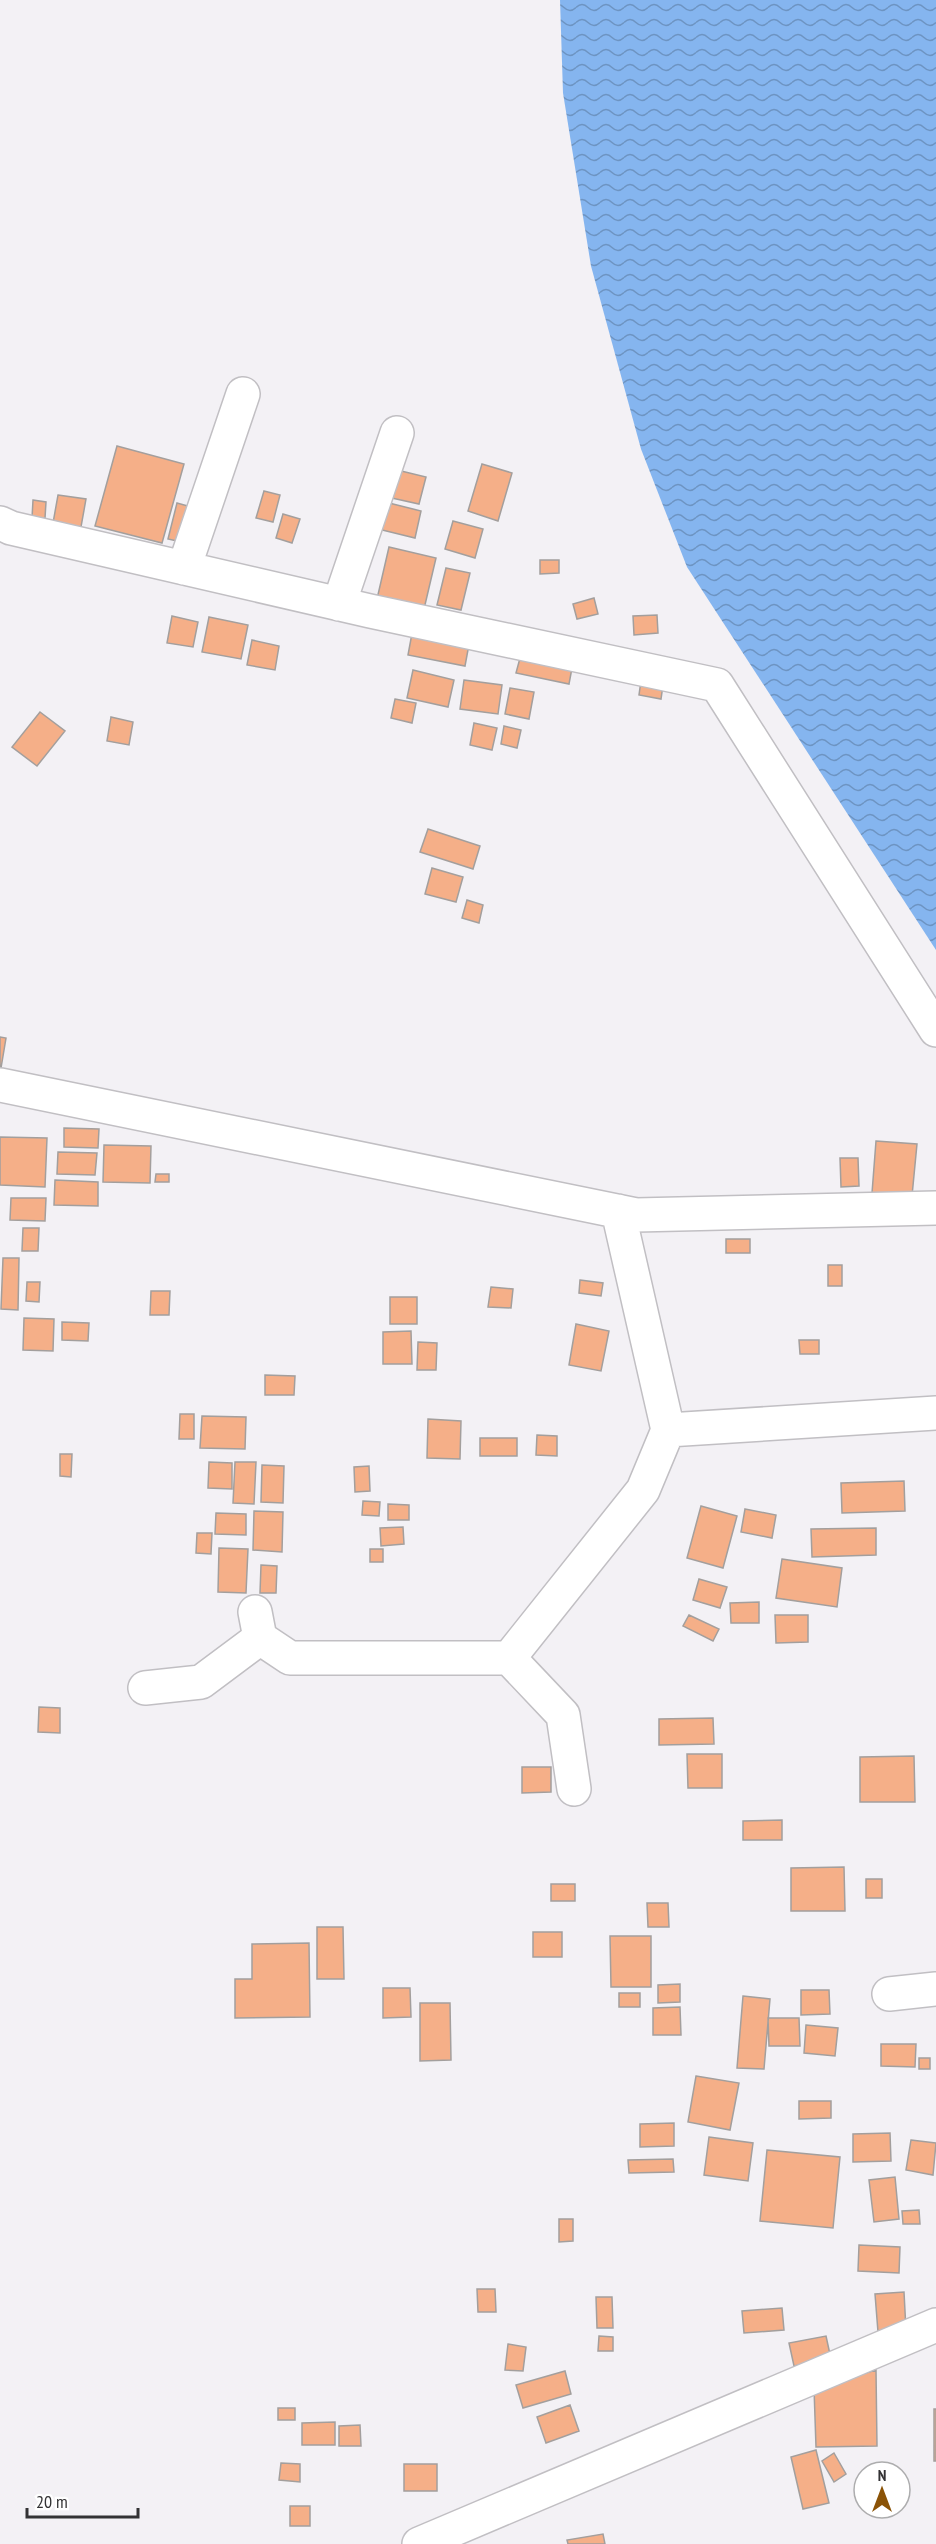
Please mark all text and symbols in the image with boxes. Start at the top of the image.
north arrow [852,2460,912,2520]
text: N [878,2465,886,2485]
scale bar [27,2481,138,2519]
text: 20 m [36,2490,68,2513]

